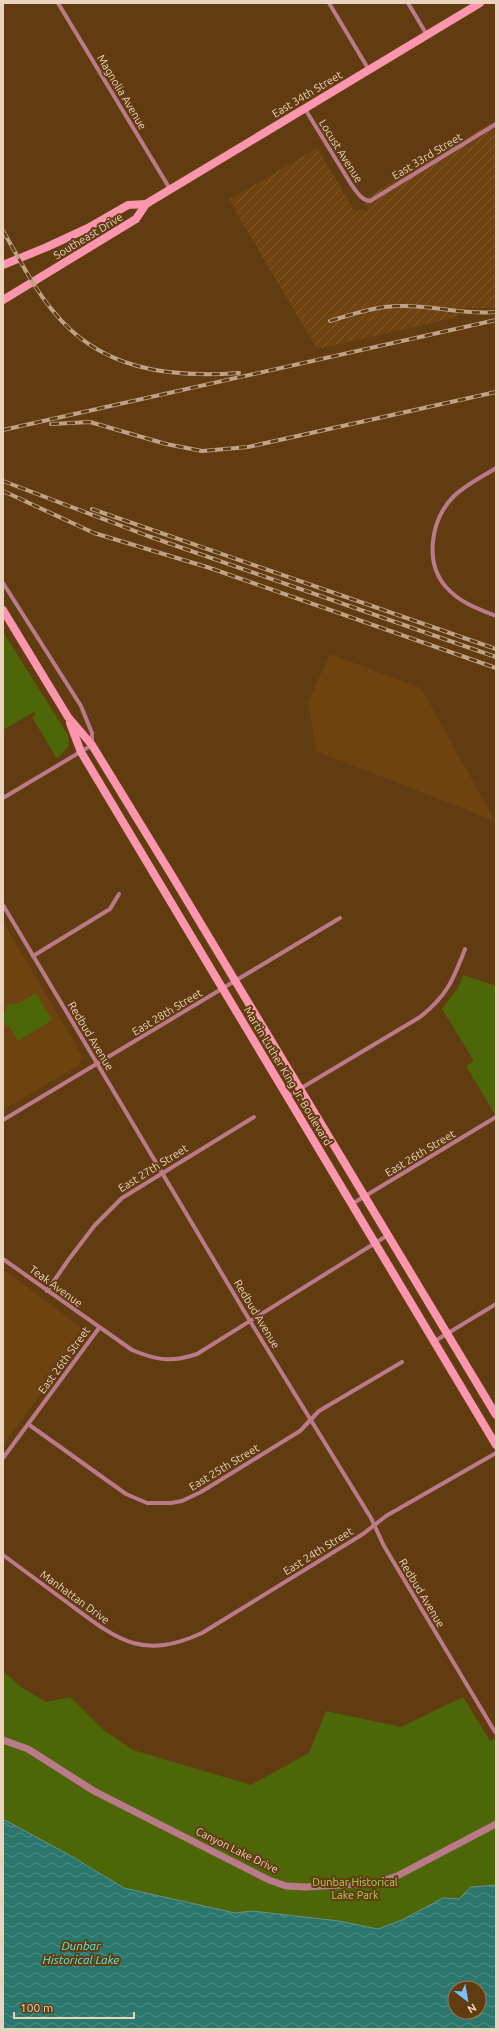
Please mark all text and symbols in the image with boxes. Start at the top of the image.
street label: Magnolia Avenue [95,52,149,132]
street label: East 34th Street [270,68,345,120]
street label: Locust Avenue [317,117,365,185]
street label: East 33rd Street [390,130,465,182]
street label: Southeast Drive [51,211,125,261]
street label: East 28th Street [130,986,205,1038]
street label: Redbud Avenue [66,999,116,1073]
street label: Martin Luther King Jr. Boulevard [242,1004,334,1148]
street label: East 26th Street [383,1127,458,1179]
street label: East 27th Street [116,1141,191,1194]
street label: Teak Avenue [27,1263,85,1309]
street label: Redbud Avenue [232,1277,282,1351]
street label: East 26th Street [36,1324,93,1396]
street label: East 25th Street [187,1441,262,1493]
street label: East 24th Street [281,1524,356,1577]
street label: Redbud Avenue [397,1556,447,1630]
street label: Manhattan Drive [38,1568,112,1626]
street label: Canyon Lake Drive [194,1825,280,1875]
park label: Dunbar Historical Lake Park [312,1876,398,1901]
water label: Dunbar Historical Lake [43,1939,119,1966]
north arrow [447,1980,487,2020]
scale bar [14,1994,134,2020]
text: 100 m [20,2001,53,2014]
text: N [466,2001,479,2016]

